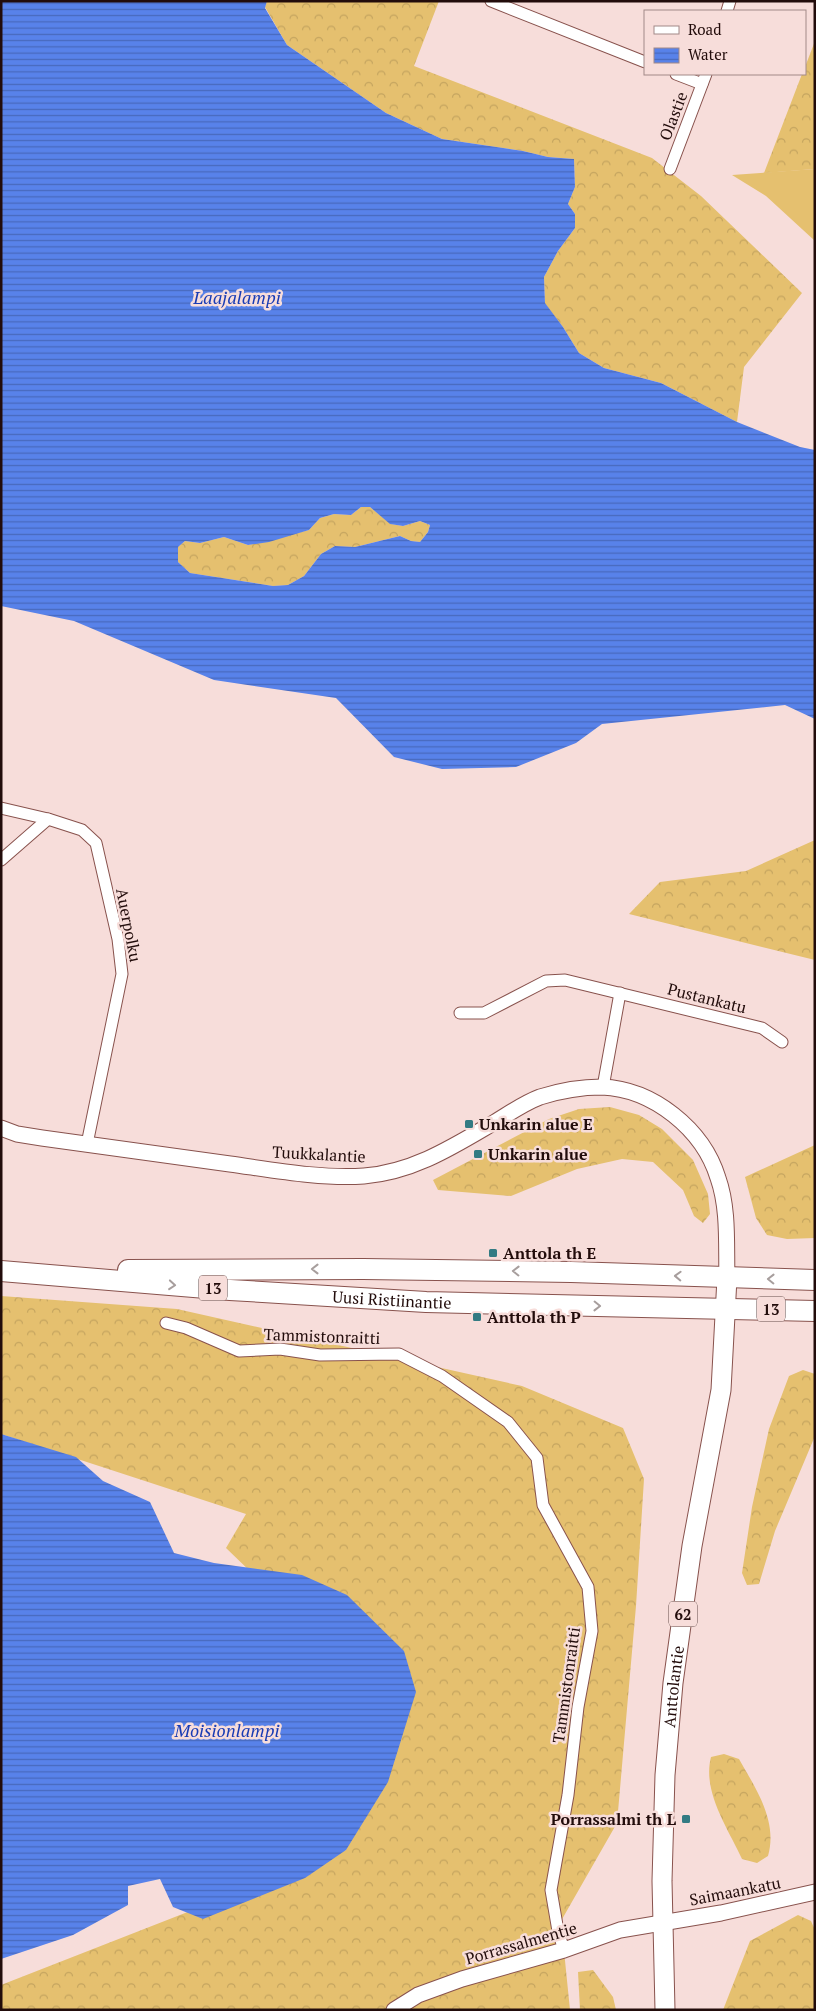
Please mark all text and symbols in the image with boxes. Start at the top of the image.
legend [644,10,806,75]
text: Road [688,19,721,39]
text: Water [688,44,728,64]
street label: Olastie [654,88,692,144]
water label: Laajalampi [192,285,281,309]
street label: Auerpolku [111,886,147,964]
street label: Pustankatu [665,978,749,1018]
place label: Unkarin alue E [479,1113,593,1135]
marker: Unkarin alue E [463,1118,475,1130]
street label: Tuukkalantie [272,1141,366,1167]
place label: Unkarin alue [488,1143,588,1165]
marker: Unkarin alue [472,1148,484,1160]
place label: Anttola th E [503,1242,596,1264]
marker: Anttola th E [487,1247,499,1259]
one-way arrow [310,1264,318,1274]
one-way arrow [512,1266,520,1276]
one-way arrow [674,1271,682,1281]
one-way arrow [767,1274,774,1284]
road number: 13 [199,1276,227,1300]
one-way arrow [168,1279,176,1290]
street label: Uusi Ristiinantie [332,1285,452,1314]
road number: 13 [757,1296,785,1322]
one-way arrow [593,1300,601,1311]
place label: Anttola th P [487,1306,581,1328]
marker: Anttola th P [471,1311,483,1323]
street label: Tammistonraitti [263,1323,381,1349]
road number: 62 [669,1602,697,1626]
street label: Tammistonraitti [547,1625,585,1744]
street label: Anttolantie [658,1644,689,1728]
water label: Moisionlampi [174,1718,279,1742]
place label: Porrassalmi th L [551,1808,677,1830]
marker: Porrassalmi th L [680,1813,692,1825]
street label: Saimaankatu [688,1871,782,1911]
street label: Porrassalmentie [463,1917,579,1969]

